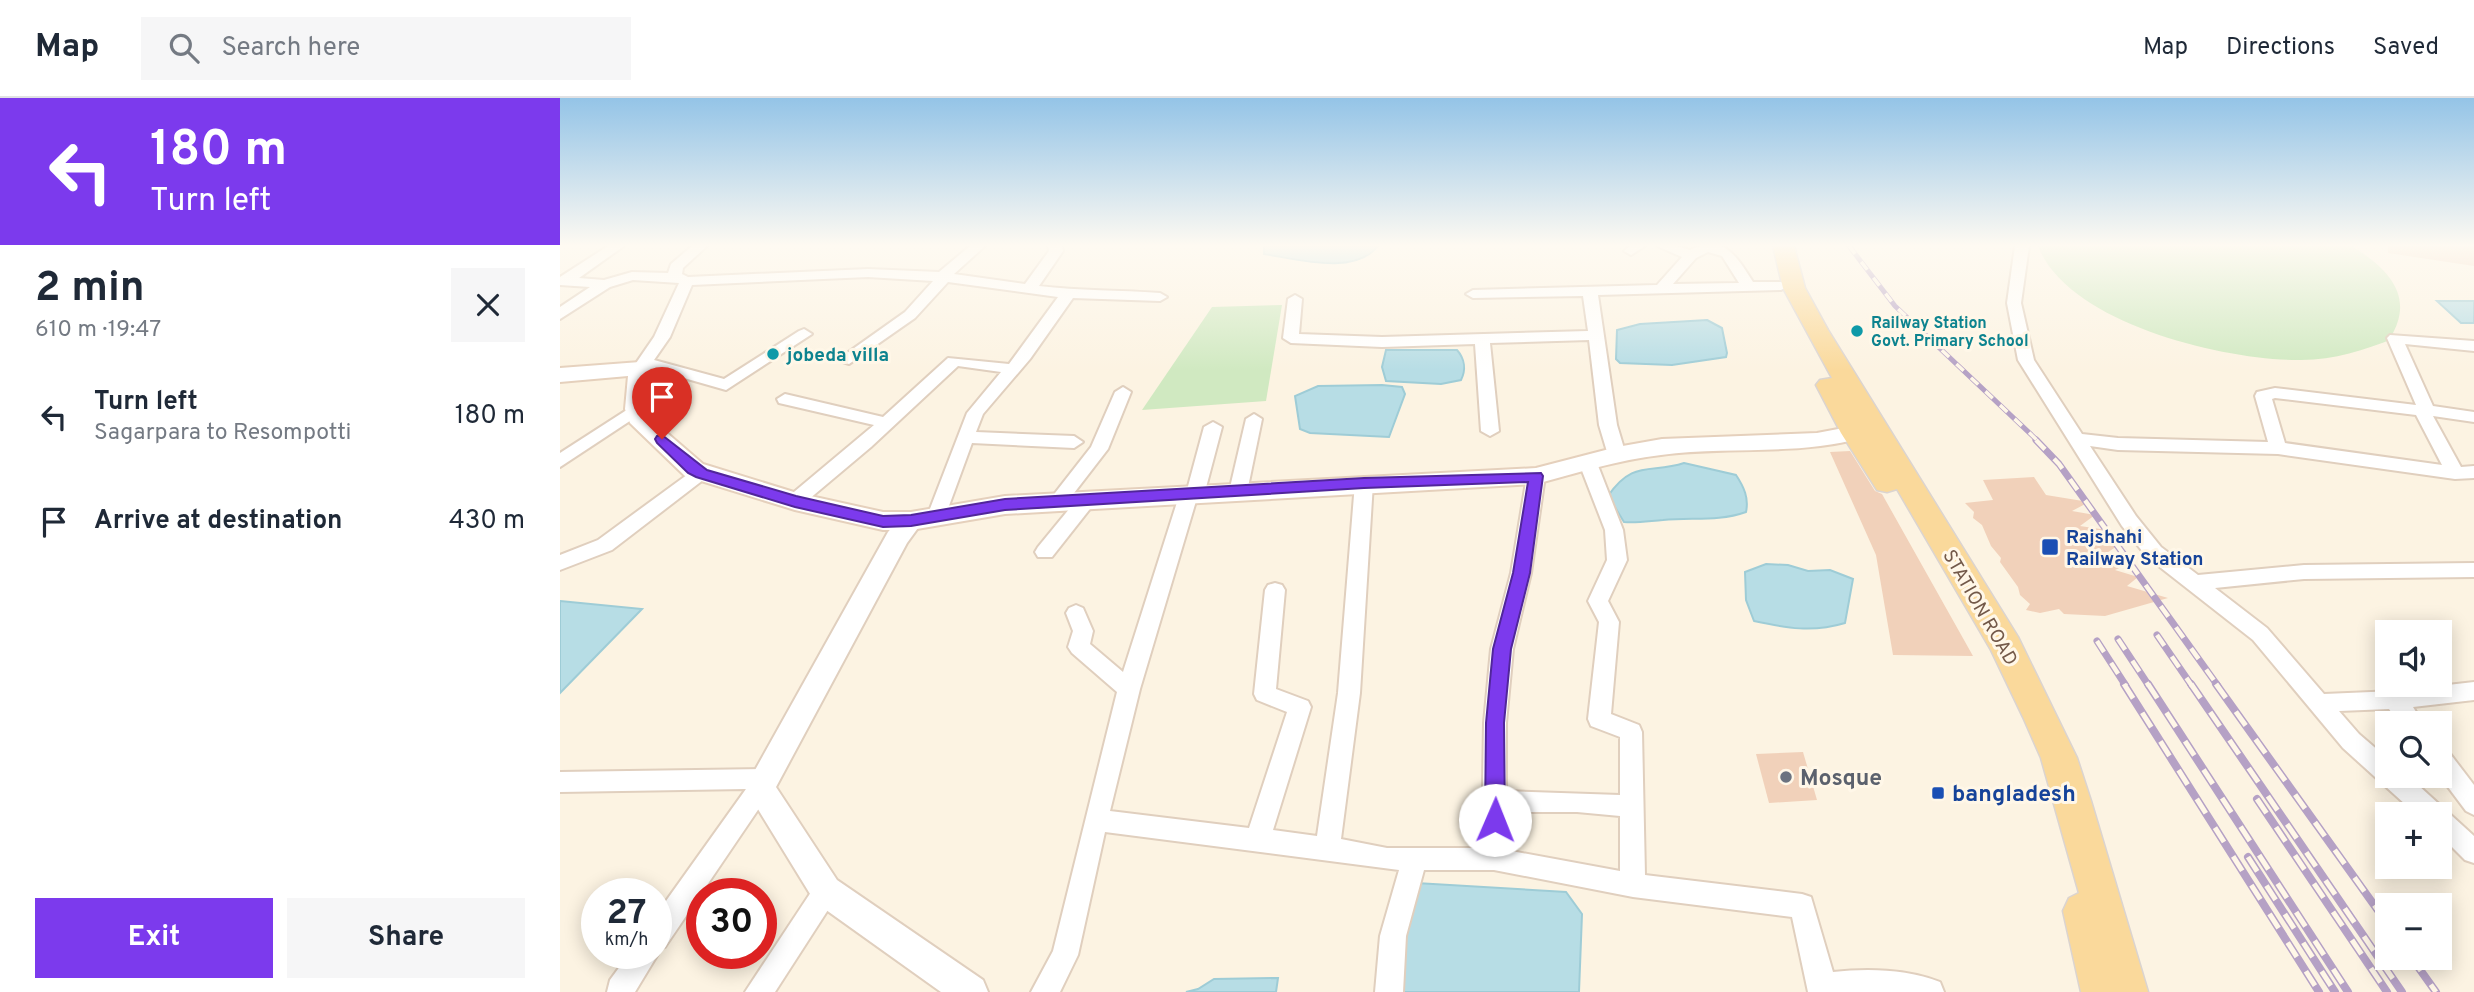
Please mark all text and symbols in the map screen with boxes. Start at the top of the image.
search box [141,17,631,80]
text: Map [35,27,99,69]
icon: search [165,29,203,67]
text: Search here [221,32,360,65]
text: Map [2143,33,2188,63]
text: Directions [2226,33,2335,63]
text: Saved [2373,33,2439,63]
text: 180 m [150,121,287,183]
icon: left [35,126,126,217]
text: Turn left [150,182,271,222]
text: 2 min [35,263,145,316]
button: close [451,268,525,342]
place label: Railway Station Govt. Primary School [1871,314,2029,352]
text: 610 m · 19:47 [35,316,161,345]
marker: Railway Station Govt. Primary School [1849,323,1865,339]
place label: jobeda villa [785,344,889,368]
marker: jobeda villa [765,346,781,362]
pin [632,367,692,439]
icon: arrive [643,378,681,416]
text: Turn left [94,386,198,419]
icon: left [35,398,73,436]
text: 180 m [455,400,525,433]
text: Sagarpara to Resompotti [94,419,351,448]
icon: arrive [35,503,73,541]
text: Arrive at destination [94,505,342,538]
text: 430 m [449,505,525,538]
place label: Rajshahi Railway Station [2066,526,2204,572]
marker: Rajshahi Railway Station [2040,537,2060,557]
street label: STATION ROAD [1936,546,2022,670]
map controls [2375,620,2452,970]
button: sound [2375,620,2452,697]
button: search [2375,711,2452,788]
place label: Mosque [1800,765,1882,794]
marker: Mosque [1778,769,1794,785]
place label: bangladesh [1952,781,2076,810]
position arrow [1458,783,1532,857]
marker: bangladesh [1930,785,1946,801]
button: + [2375,802,2452,879]
speed limit sign: 30 [686,878,777,969]
text: 27 [607,892,646,936]
button: − [2375,893,2452,970]
button: Exit [35,898,273,978]
button: Share [287,898,525,978]
text: km/h [605,929,648,952]

